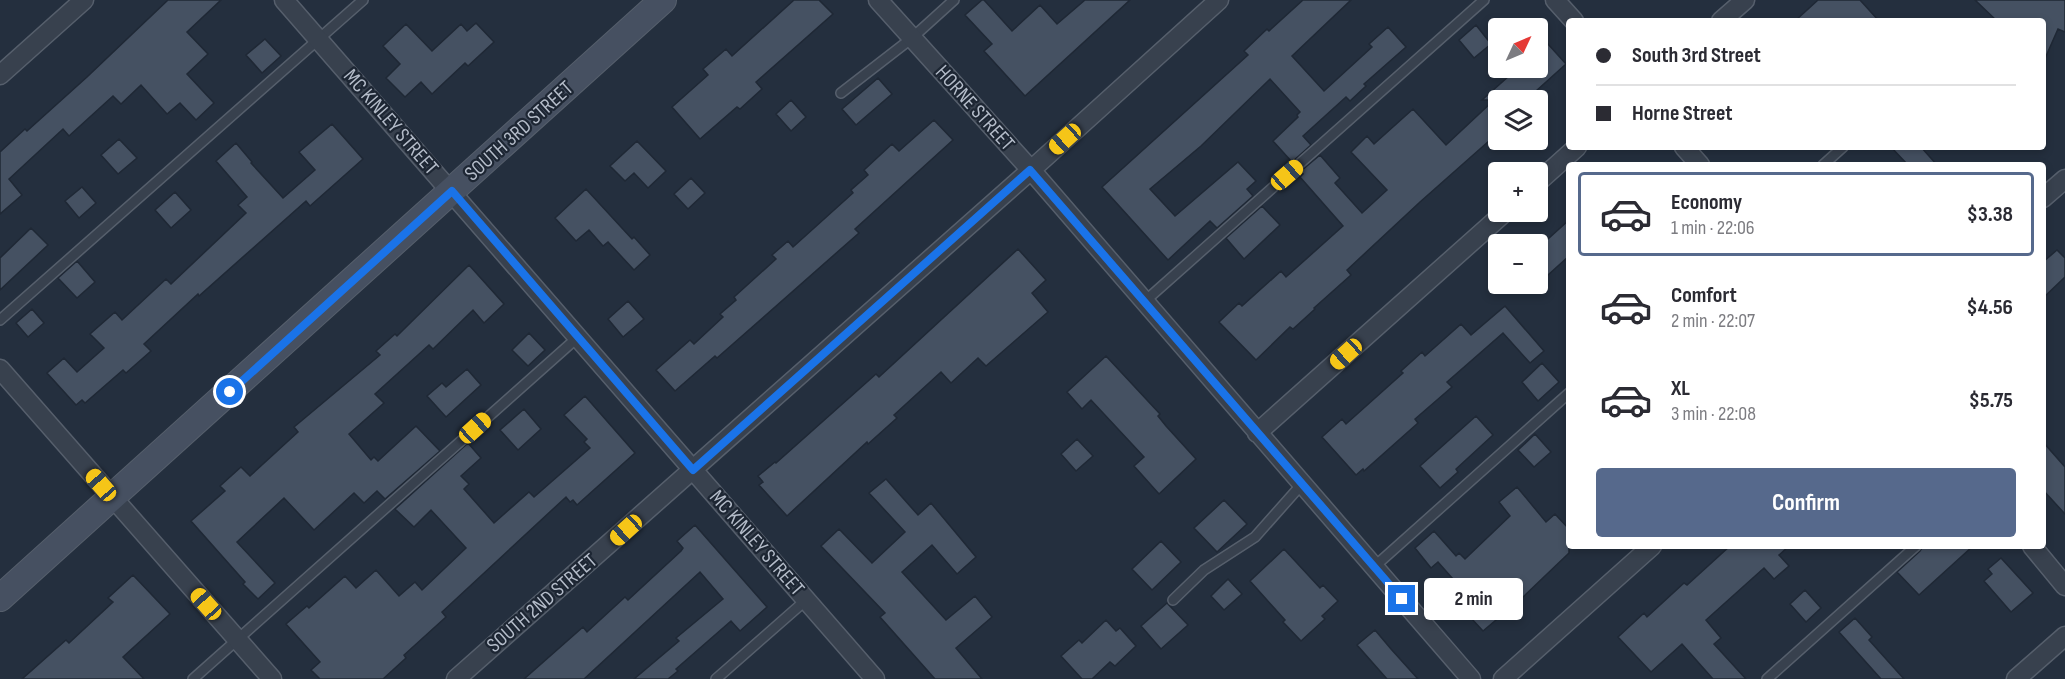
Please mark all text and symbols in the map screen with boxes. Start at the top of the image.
north arrow [1488,18,1548,78]
map controls [1488,18,1548,294]
text: South 3rd Street [1632,42,1761,69]
street label: HORNE STREET [930,60,1020,156]
street label: MC KINLEY STREET [338,64,444,180]
street label: SOUTH 3RD STREET [460,75,579,186]
button: layers [1488,90,1548,150]
text: Horne Street [1632,100,1733,127]
car [1046,120,1084,158]
car [1268,156,1306,194]
button: + [1488,162,1548,222]
icon: car [1599,187,1653,241]
text: Economy [1671,189,1742,216]
text: $3.38 [1967,201,2013,228]
text: 1 min · 22:06 [1671,216,1755,240]
button: − [1488,234,1548,294]
icon: car [1599,280,1653,334]
text: Comfort [1671,282,1737,309]
text: $4.56 [1966,294,2013,321]
text: 2 min · 22:07 [1671,309,1755,333]
car [1327,335,1365,373]
icon: car [1599,373,1653,427]
text: XL [1671,375,1690,402]
route start [216,378,243,405]
text: $5.75 [1969,387,2013,414]
text: 3 min · 22:08 [1671,402,1756,426]
car [456,409,494,447]
car [82,466,120,504]
button: Confirm [1596,468,2016,537]
street label: MC KINLEY STREET [704,485,810,601]
car [607,511,645,549]
street label: SOUTH 2ND STREET [482,548,603,658]
callout: 2 min [1423,578,1522,620]
car [187,585,225,623]
route end [1388,585,1415,612]
text: 2 min [1454,587,1493,611]

